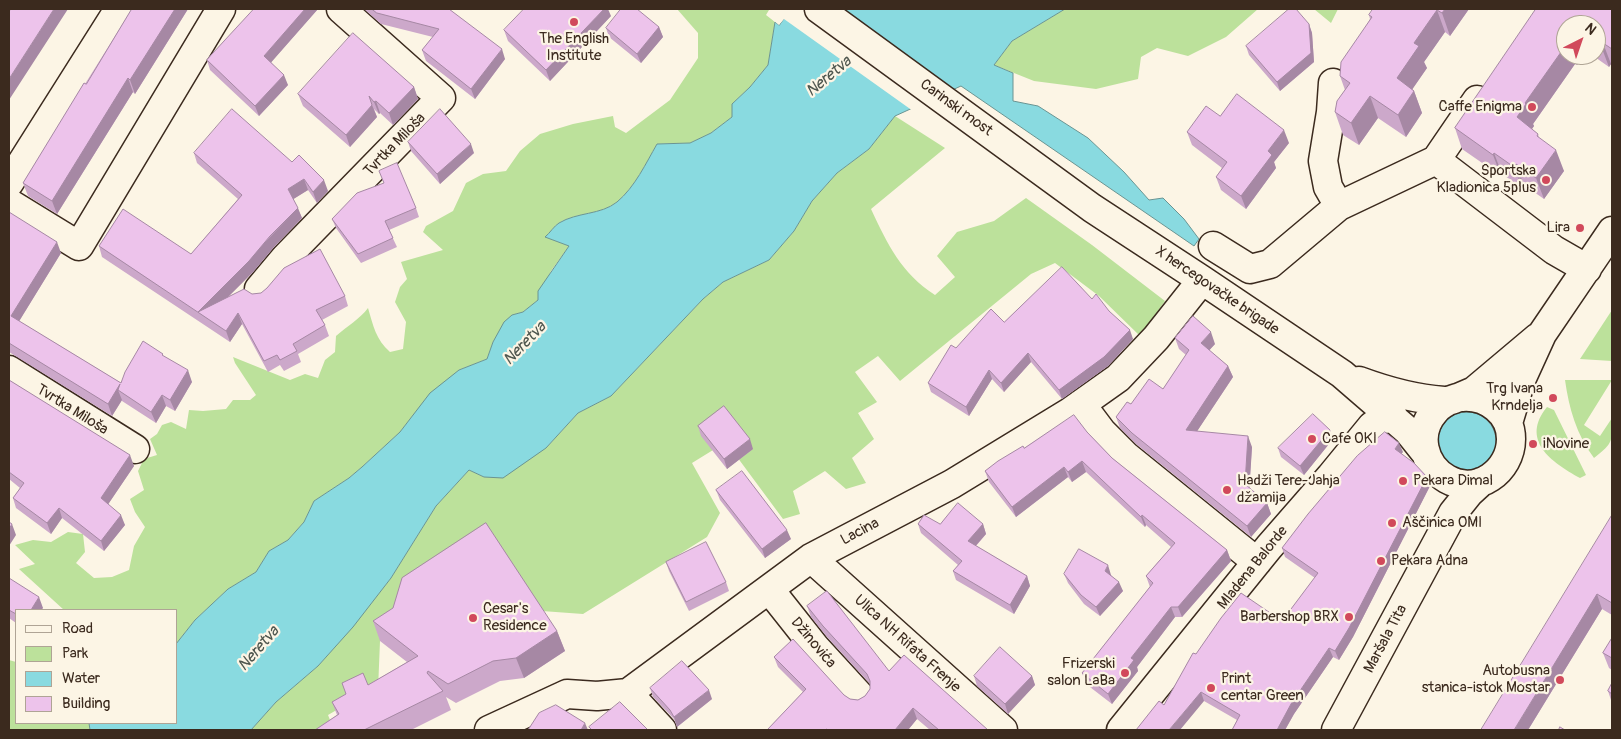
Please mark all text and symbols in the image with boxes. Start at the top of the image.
north arrow [1556,15,1606,65]
marker: The English Institute [568,16,580,28]
text: N [1581,20,1600,39]
place label: The English Institute [539,30,609,65]
water label: Neretva [803,53,855,101]
street label: Carinski most [916,76,996,140]
place label: Caffe Enigma [1439,98,1522,116]
marker: Caffe Enigma [1526,101,1538,113]
street label: Tvrtka Miloša [360,110,430,180]
place label: Sportska Kladionica 5plus [1436,162,1536,197]
marker: Sportska Kladionica 5plus [1540,174,1552,186]
place label: Lira [1547,219,1570,237]
marker: Lira [1574,222,1586,234]
street label: X hercegovačke brigade [1152,243,1282,339]
water label: Neretva [500,318,550,370]
place label: Trg Ivana Krndelja [1486,380,1543,415]
street label: Tvrtka Miloša [33,381,111,439]
marker: Trg Ivana Krndelja [1547,392,1559,404]
place label: Cafe OKI [1322,430,1377,448]
marker: Cafe OKI [1306,433,1318,445]
place label: iNovine [1543,435,1589,453]
marker: iNovine [1527,438,1539,450]
place label: Hadži Tere-Jahja džamija [1237,472,1340,507]
place label: Pekara Dimal [1413,472,1493,490]
marker: Pekara Dimal [1397,475,1409,487]
marker: Hadži Tere-Jahja džamija [1221,484,1233,496]
street label: Lacina [838,514,882,550]
place label: Aščinica OMI [1402,514,1482,532]
marker: Aščinica OMI [1386,517,1398,529]
street label: Mladena Balorde [1214,523,1292,613]
place label: Pekara Adna [1391,552,1468,570]
marker: Pekara Adna [1375,555,1387,567]
street label: Ulica NH Rifata Frenje [850,591,964,697]
place label: Cesar's Residence [483,600,547,635]
street label: Maršala Tita [1361,602,1411,676]
place label: Barbershop BRX [1240,608,1339,626]
legend [15,609,178,724]
marker: Barbershop BRX [1343,611,1355,623]
marker: Cesar's Residence [467,612,479,624]
street label: Džinovića [787,614,839,672]
text: Road [62,619,93,638]
water label: Neretva [234,623,284,675]
text: Park [62,644,88,663]
place label: Frizerski salon LaBa [1047,655,1115,690]
place label: Autobusna stanica-istok Mostar [1422,662,1550,697]
marker: Frizerski salon LaBa [1119,667,1131,679]
text: Water [62,669,100,688]
place label: Print centar Green [1221,670,1304,705]
marker: Autobusna stanica-istok Mostar [1554,674,1566,686]
marker: Print centar Green [1205,682,1217,694]
text: Building [62,694,110,713]

